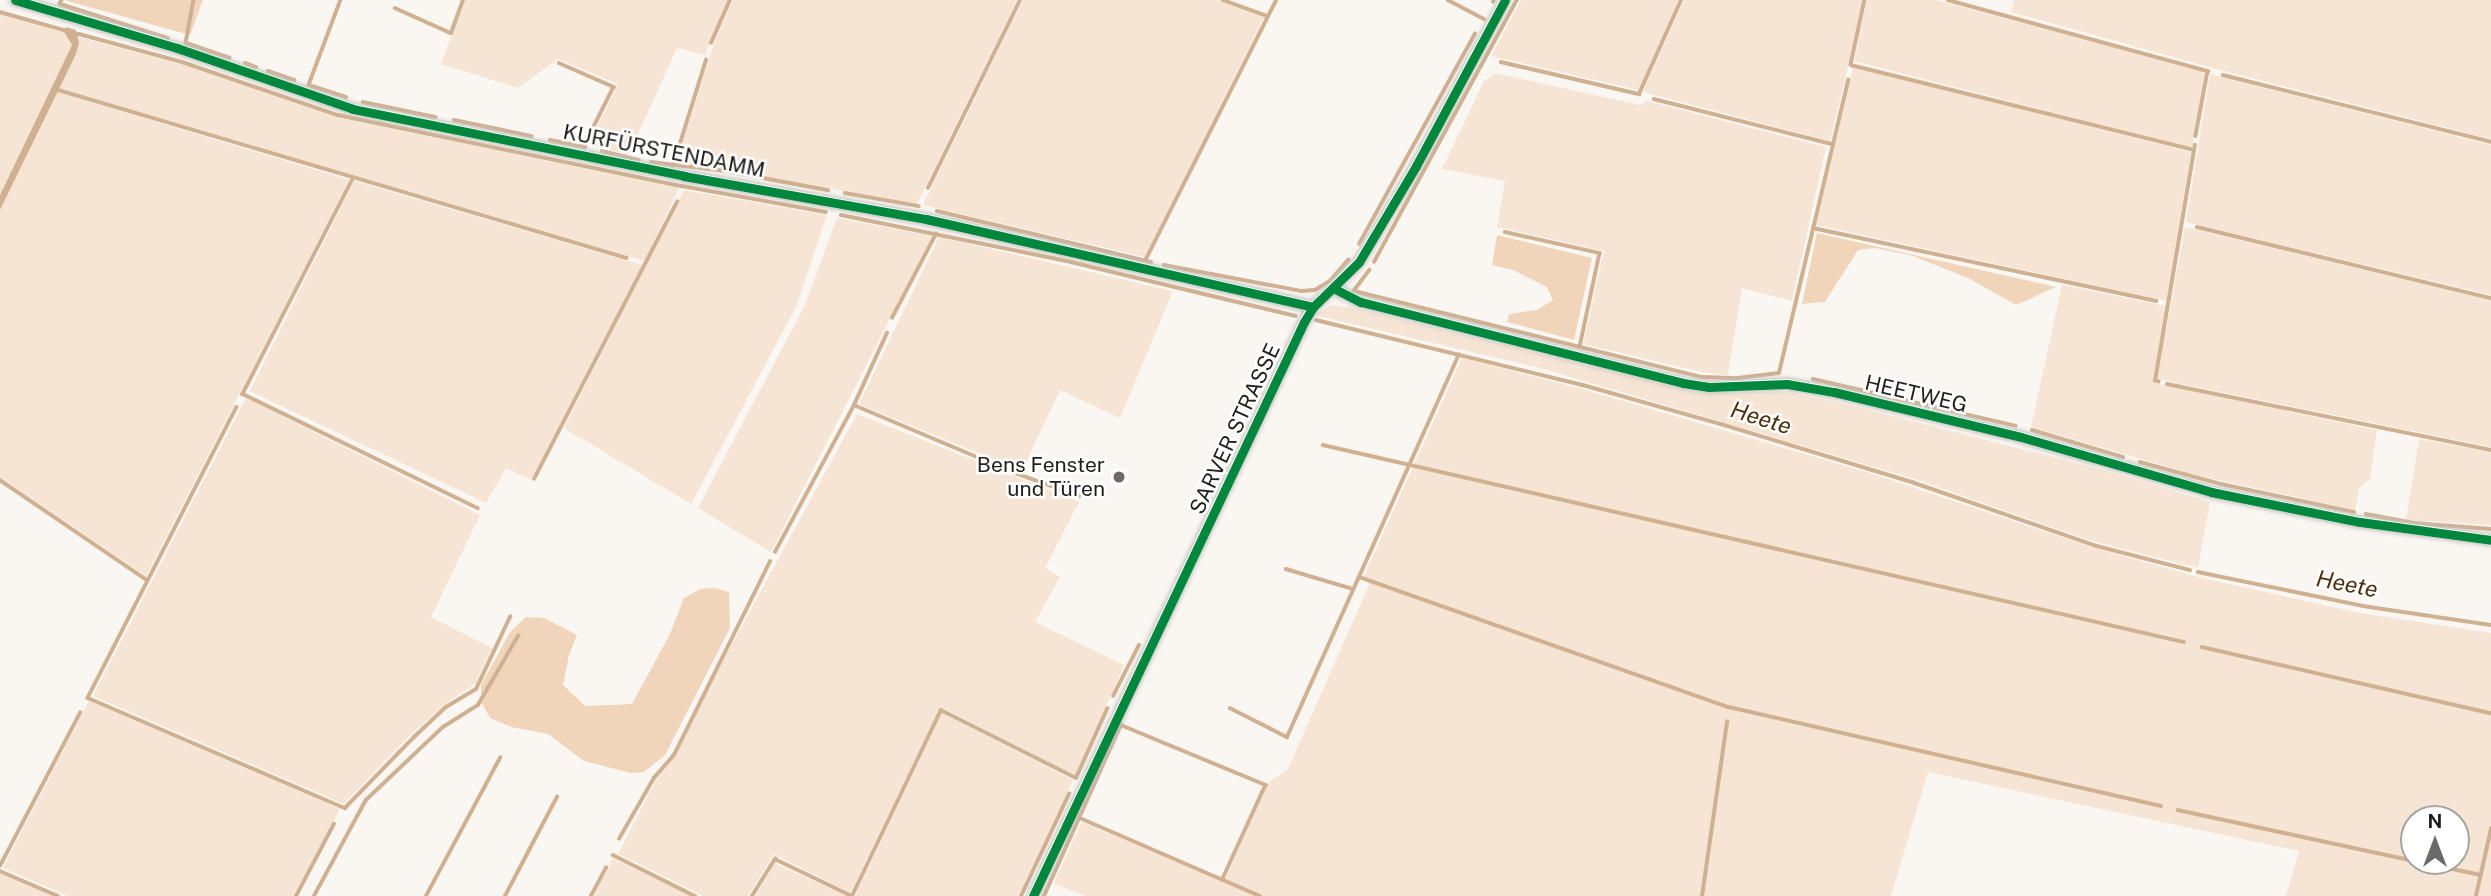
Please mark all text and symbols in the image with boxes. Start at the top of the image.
street label: KURFÜRSTENDAMM [561,119,767,183]
street label: SARVER STRASSE [1184,340,1286,518]
street label: HEETWEG [1862,370,1970,418]
water label: Heete [1727,396,1795,440]
place label: Bens Fenster und Türen [977,452,1105,502]
marker: Bens Fenster und Türen [1111,469,1127,485]
water label: Heete [2314,565,2380,603]
north arrow [2400,805,2470,875]
text: N [2428,810,2442,832]

